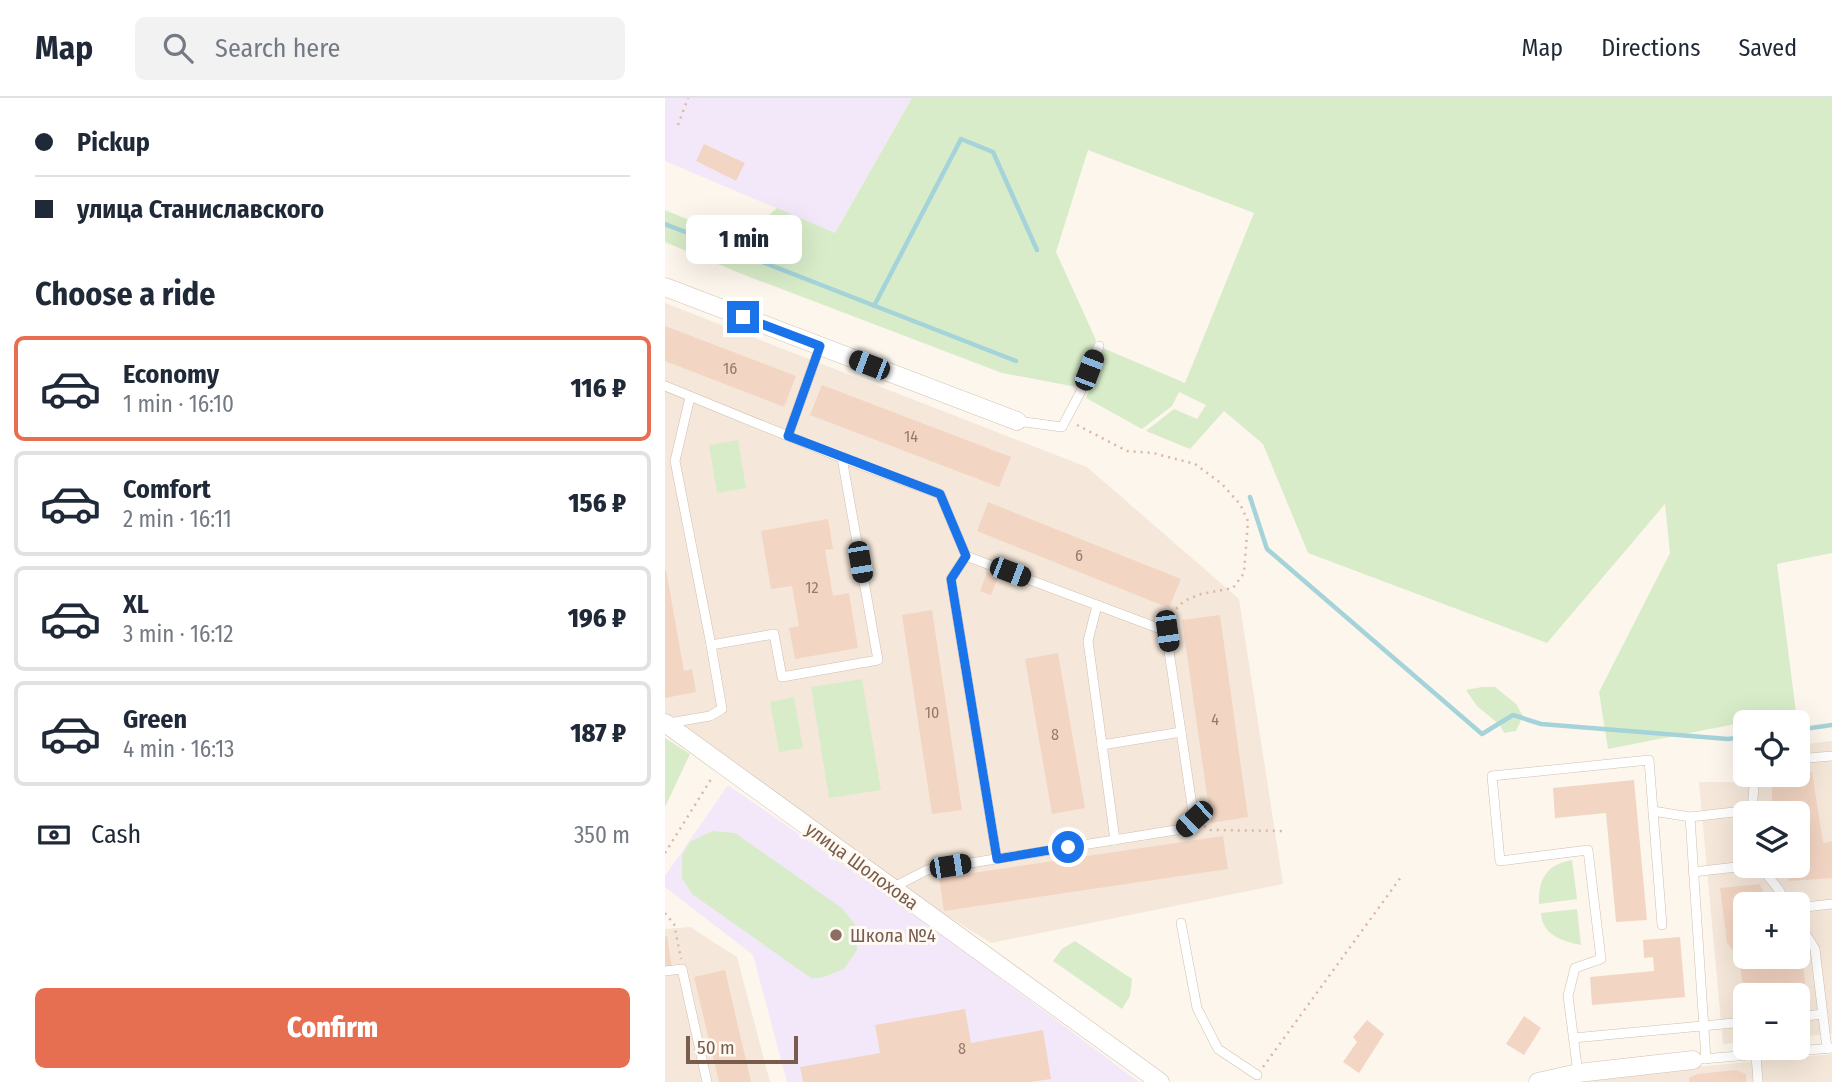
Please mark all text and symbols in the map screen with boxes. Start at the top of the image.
search box [135,17,625,80]
text: Map [35,28,93,68]
icon: search [159,29,197,67]
text: Search here [215,33,340,64]
text: Map [1522,34,1563,62]
text: Directions [1601,34,1700,62]
text: Saved [1738,34,1797,62]
text: Pickup [77,127,150,158]
text: улица Станиславского [77,194,324,225]
callout: 1 min [685,216,801,264]
text: 1 min [719,225,769,253]
text: Choose a ride [35,275,216,313]
route end [727,301,759,333]
car [1072,347,1107,393]
car [846,348,893,382]
icon: car [39,357,102,420]
text: Economy [123,359,219,390]
house number: 16 [723,359,737,378]
text: 116 ₽ [571,373,626,404]
text: 1 min · 16:10 [123,390,234,418]
house number: 14 [904,427,918,446]
icon: car [39,472,102,535]
text: Comfort [123,474,211,505]
text: 156 ₽ [568,488,626,519]
text: 2 min · 16:11 [123,505,232,533]
car [847,539,874,585]
house number: 6 [1075,546,1083,565]
car [987,555,1034,589]
house number: 12 [805,578,819,597]
icon: car [39,587,102,650]
text: XL [123,589,149,620]
text: 196 ₽ [568,603,626,634]
car [1154,609,1181,653]
text: 3 min · 16:12 [123,620,234,648]
icon: car [39,702,102,765]
house number: 10 [925,703,939,722]
text: Green [123,704,187,735]
house number: 4 [1211,710,1219,729]
map controls [1733,710,1810,1060]
button: locate [1733,710,1810,787]
text: 187 ₽ [570,718,626,749]
house number: 8 [1051,725,1059,744]
text: 4 min · 16:13 [123,735,234,763]
car [1172,797,1217,841]
button: layers [1733,801,1810,878]
icon: cash [35,816,73,854]
street label: улица Шолохова [801,817,923,915]
text: Cash [91,819,141,850]
text: 350 m [574,821,630,849]
route start [1052,831,1084,863]
car [928,852,973,880]
button: + [1733,892,1810,969]
place label: Школа №4 [850,924,936,947]
marker: Школа №4 [828,927,844,943]
button: − [1733,983,1810,1060]
button: Confirm [35,988,630,1068]
scale bar [686,1033,798,1065]
text: 50 m [697,1036,735,1059]
house number: 8 [958,1039,966,1058]

